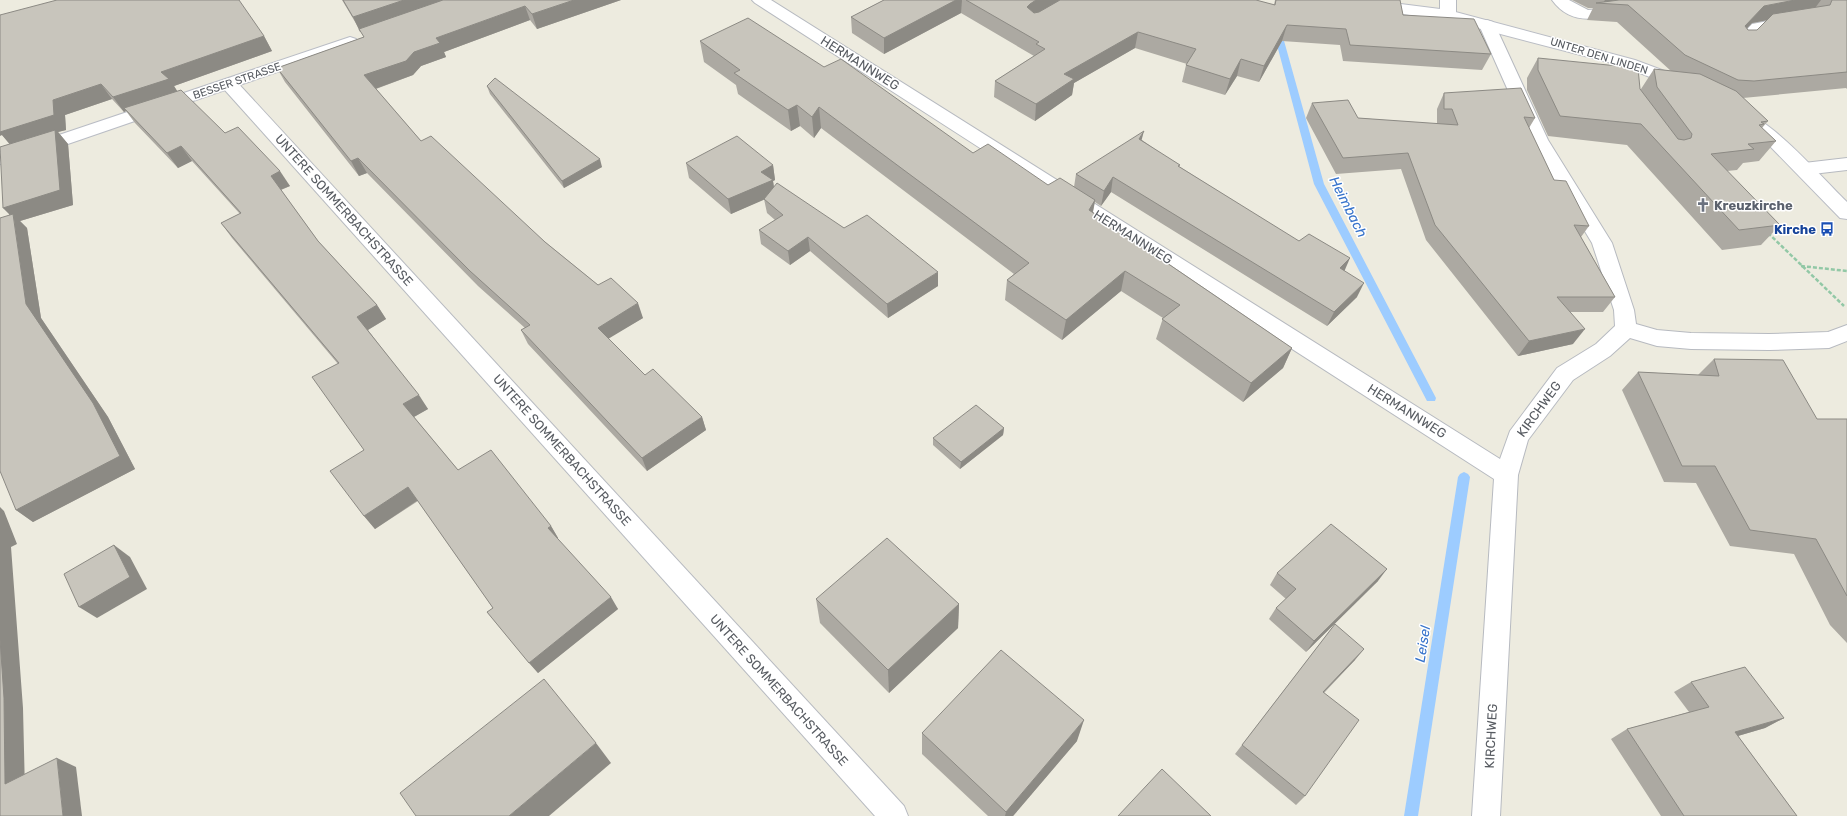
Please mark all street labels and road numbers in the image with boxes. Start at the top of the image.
street label: HERMANNWEG [818,33,902,93]
street label: UNTER DEN LINDEN [1549,35,1649,77]
street label: BESSER STRASSE [191,60,283,102]
street label: UNTERE SOMMERBACHSTRASSE [272,131,416,289]
street label: HERMANNWEG [1091,207,1175,267]
street label: UNTERE SOMMERBACHSTRASSE [490,371,634,529]
street label: KIRCHWEG [1514,378,1564,440]
street label: HERMANNWEG [1365,381,1449,441]
street label: UNTERE SOMMERBACHSTRASSE [707,611,851,769]
street label: KIRCHWEG [1482,703,1500,769]

